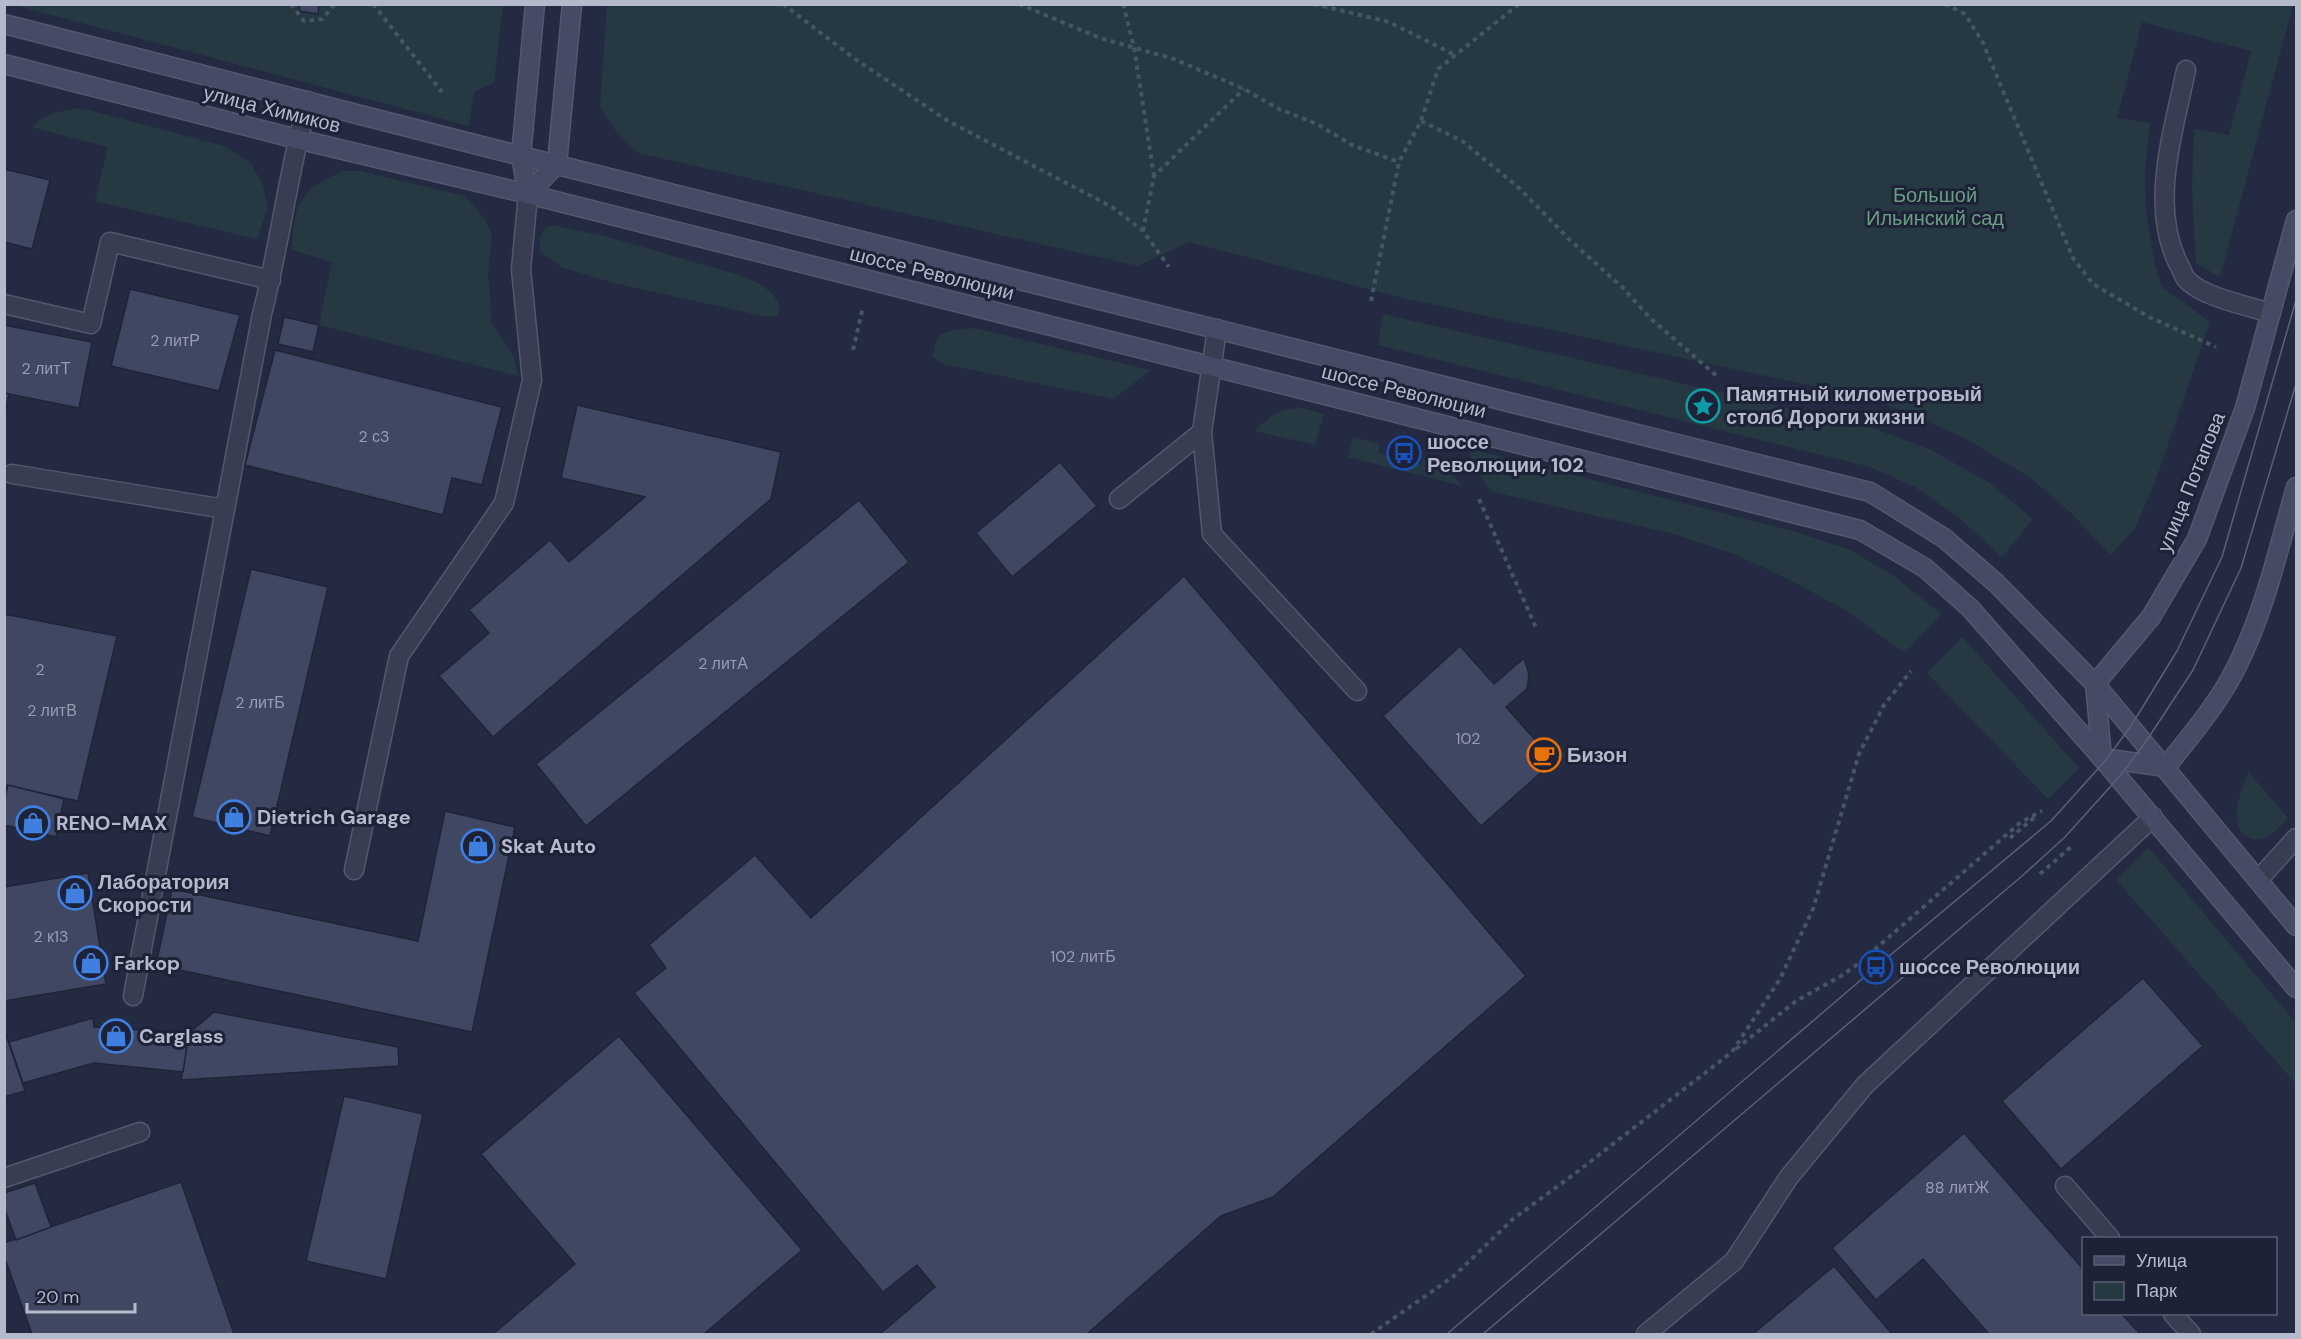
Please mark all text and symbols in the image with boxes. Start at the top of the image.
street label: улица Химиков [201,79,343,139]
park label: Большой Ильинский сад [1866,182,2004,231]
street label: шоссе Революции [847,240,1017,306]
house number: 2 литР [150,330,200,351]
house number: 2 литТ [22,358,71,379]
street label: шоссе Революции [1319,358,1489,424]
place label: Памятный километровый столб Дороги жизни [1726,381,1982,430]
place icon: Памятный километровый столб Дороги жизни [1685,388,1721,424]
street label: улица Потапова [2151,407,2231,556]
house number: 2 с3 [359,426,389,447]
place label: шоссе Революции, 102 [1427,429,1584,478]
bus stop icon: шоссе Революции, 102 [1386,435,1422,471]
house number: 2 литА [698,653,748,674]
house number: 2 [35,659,45,680]
house number: 2 литБ [235,692,285,713]
house number: 2 литВ [27,700,77,721]
house number: 102 [1456,728,1481,749]
cafe icon: Бизон [1526,737,1562,773]
place label: Бизон [1567,742,1627,768]
shop icon: Dietrich Garage [216,799,252,835]
place label: Dietrich Garage [257,804,411,830]
shop icon: RENO-MAX [15,805,51,841]
place label: RENO-MAX [56,810,167,836]
shop icon: Skat Auto [460,828,496,864]
place label: Skat Auto [501,833,596,859]
place label: Лаборатория Скорости [98,869,230,918]
shop icon: Лаборатория Скорости [57,875,93,911]
house number: 2 к13 [34,926,68,947]
shop icon: Farkop [73,945,109,981]
house number: 102 литБ [1050,946,1116,967]
bus stop icon: шоссе Революции [1858,949,1894,985]
place label: Farkop [114,950,180,976]
place label: шоссе Революции [1899,954,2080,980]
shop icon: Carglass [98,1018,134,1054]
place label: Carglass [139,1023,224,1049]
house number: 88 литЖ [1925,1177,1989,1198]
legend [2082,1237,2277,1315]
text: Улица [2136,1249,2188,1273]
scale bar [27,1276,135,1314]
text: Парк [2136,1279,2177,1303]
text: 20 m [36,1285,79,1309]

